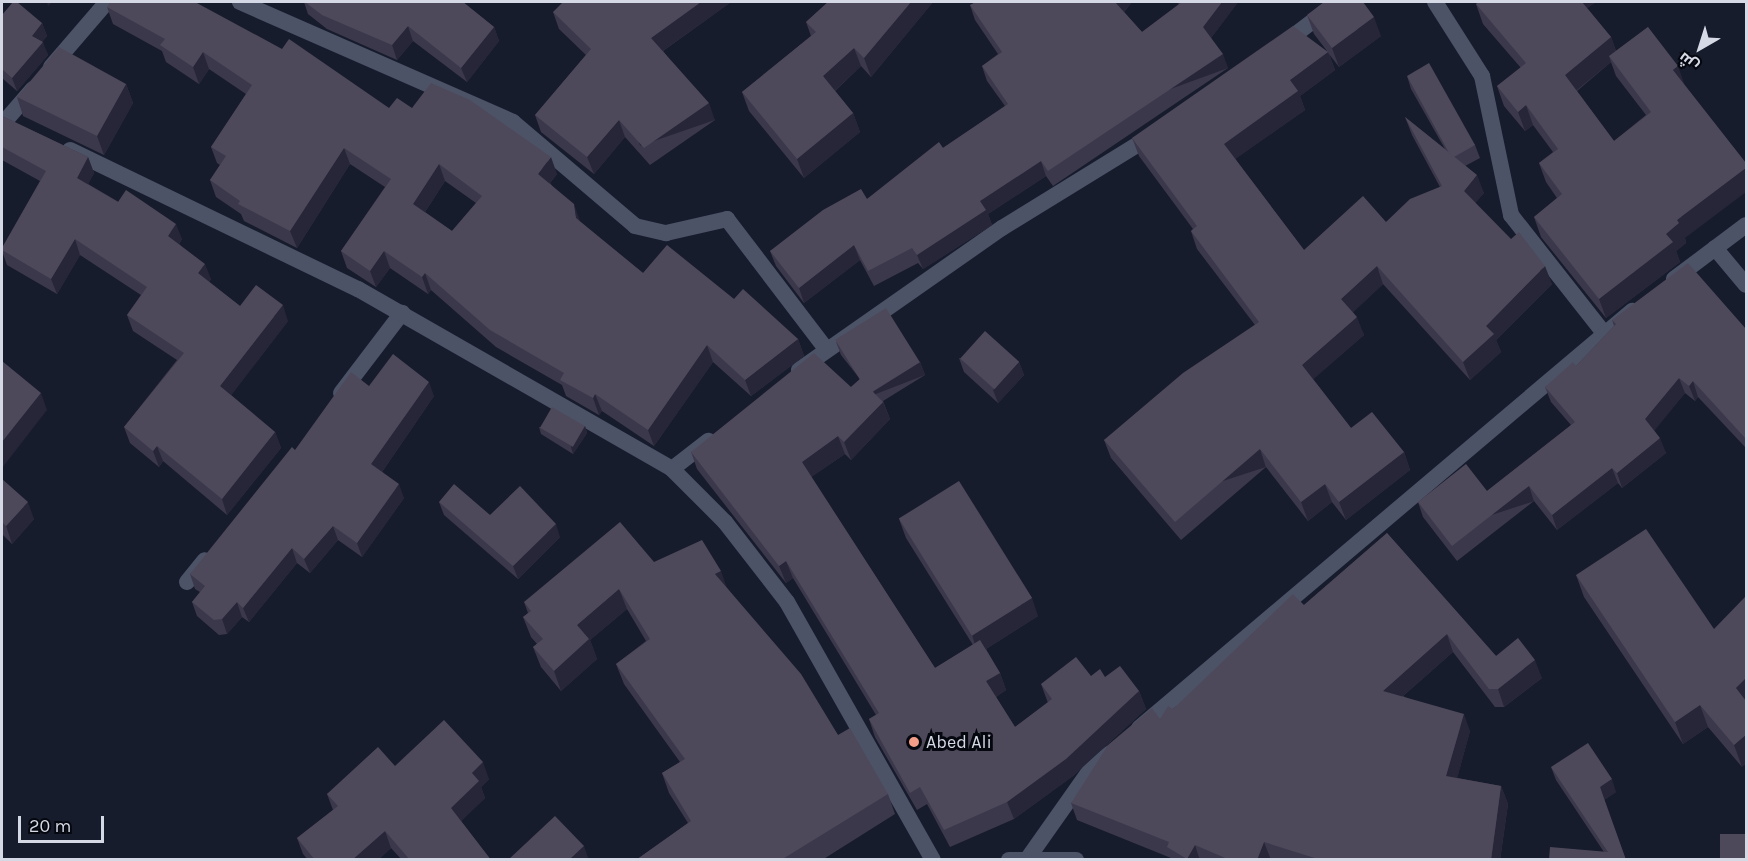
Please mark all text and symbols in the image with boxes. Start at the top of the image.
north arrow [1670,18,1730,78]
text: ش [1674,49,1702,76]
place label: Abed Ali [926,731,992,753]
marker: Abed Ali [907,735,921,749]
scale bar [21,804,106,842]
text: 20 m [29,815,71,837]

